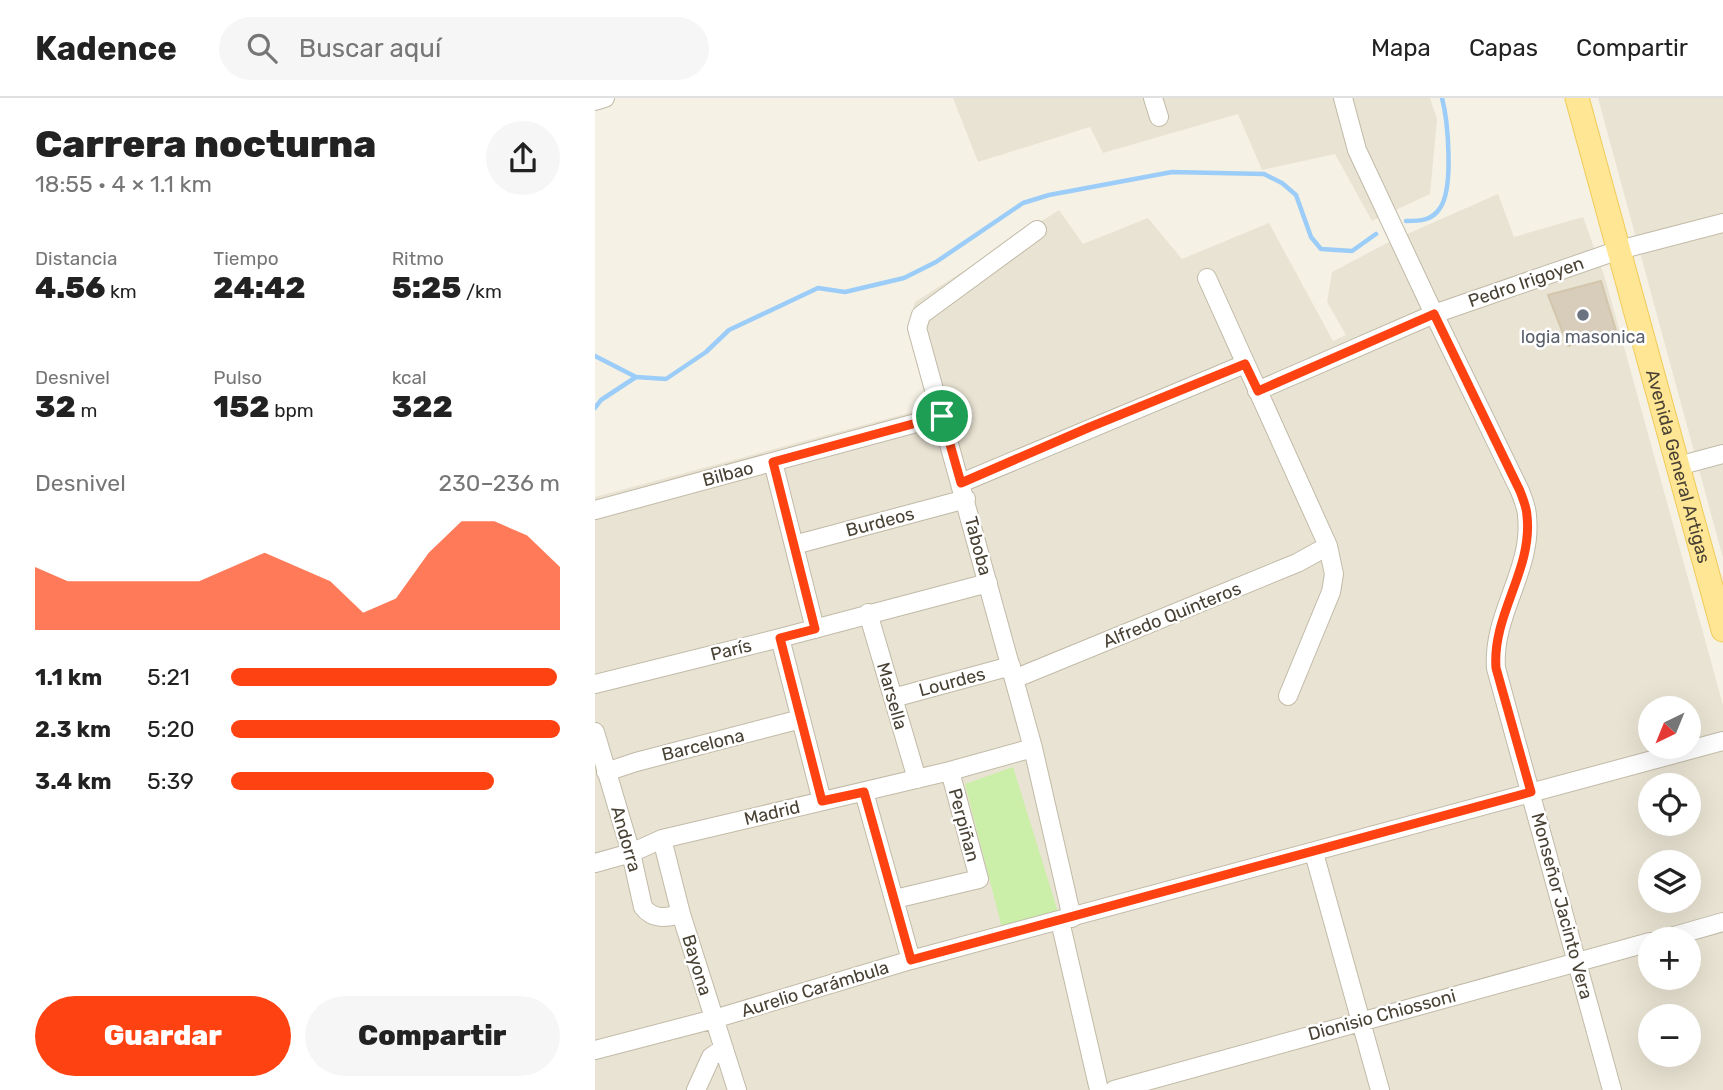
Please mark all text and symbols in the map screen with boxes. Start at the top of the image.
search box [219,17,709,80]
text: Kadence [35,29,177,68]
icon: search [243,29,281,67]
text: Buscar aquí [299,33,441,64]
text: Mapa [1371,34,1431,62]
text: Capas [1469,34,1538,62]
text: Compartir [1576,34,1688,62]
text: Carrera nocturna [35,121,376,167]
button: share [486,121,560,195]
text: 18:55 · 4 × 1.1 km [35,170,212,198]
text: Distancia [35,247,117,270]
text: Tiempo [213,247,279,270]
text: Ritmo [392,247,444,270]
street label: Pedro Irigoyen [1465,252,1587,312]
text: 4.56 [35,270,105,306]
text: 24:42 [213,270,306,306]
text: 5:25 [392,270,461,306]
text: km [105,280,137,303]
text: /km [461,280,502,303]
marker: logia masonica [1575,307,1591,323]
place label: logia masonica [1521,326,1645,348]
text: Desnivel [35,366,110,389]
text: Pulso [213,366,262,389]
text: kcal [392,366,427,389]
street label: Avenida General Artigas [1641,367,1715,566]
pin [912,386,972,446]
text: 32 [35,389,76,425]
text: 152 [213,389,270,425]
text: 322 [392,389,453,425]
icon: arrive [923,397,961,435]
text: m [76,399,97,422]
text: bpm [270,399,314,422]
street label: Bilbao [700,457,756,491]
text: Desnivel [35,469,126,497]
text: 230–236 m [438,469,560,497]
street label: Burdeos [843,502,917,542]
street label: Taboba [960,514,996,578]
street label: Alfredo Quinteros [1100,577,1244,653]
street label: París [708,634,754,666]
street label: Marsella [872,660,912,732]
text: 1.1 km [35,663,102,691]
text: 5:21 [147,663,190,691]
street label: Lourdes [916,663,988,701]
north arrow [1638,696,1701,760]
map controls [1638,696,1701,1067]
text: 2.3 km [35,715,111,743]
text: 5:20 [147,715,195,743]
street label: Barcelona [659,724,747,766]
text: 3.4 km [35,767,112,795]
text: 5:39 [147,767,194,795]
button: locate [1638,773,1701,836]
street label: Perpiñan [944,786,984,864]
street label: Madrid [742,796,802,830]
street label: Andorra [606,804,646,874]
street label: Monseñor Jacinto Vera [1527,810,1597,1002]
button: layers [1638,850,1701,913]
button: + [1638,927,1701,990]
street label: Bayona [677,932,717,998]
street label: Aurelio Carámbula [738,956,892,1022]
street label: Dionisio Chiossoni [1306,985,1458,1045]
button: Guardar [35,996,291,1076]
button: Compartir [305,996,560,1076]
button: − [1638,1004,1701,1067]

